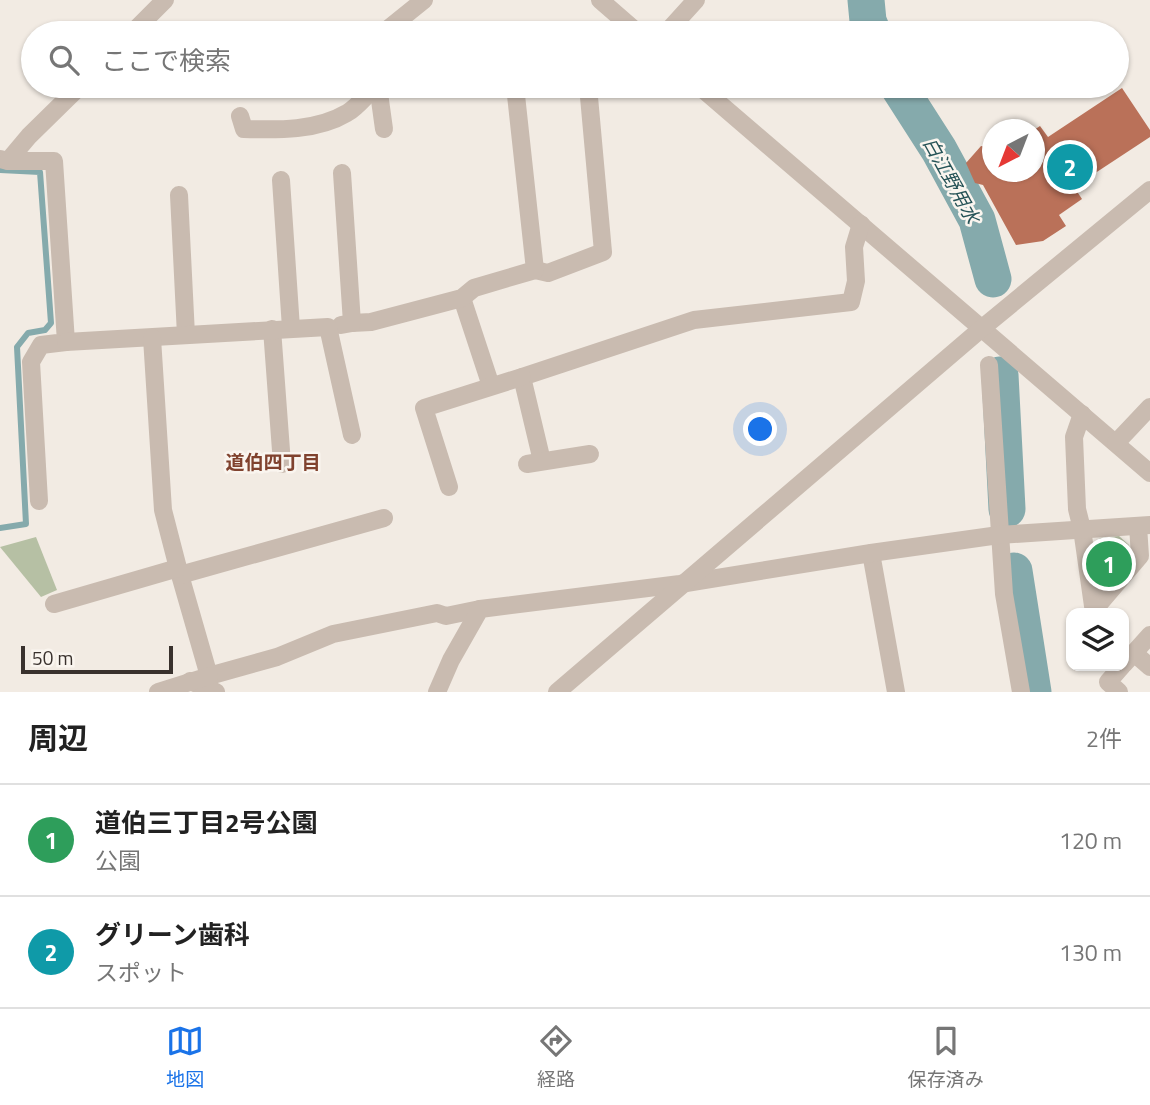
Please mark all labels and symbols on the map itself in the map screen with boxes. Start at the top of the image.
north arrow [982,119,1045,182]
water label: 白江野用水 [916,131,989,230]
pin: 2 [1047,141,1093,193]
your location [743,412,777,446]
district label: 道伯四丁目 [225,447,321,476]
pin: 1 [1086,538,1132,590]
scale bar [21,643,173,675]

